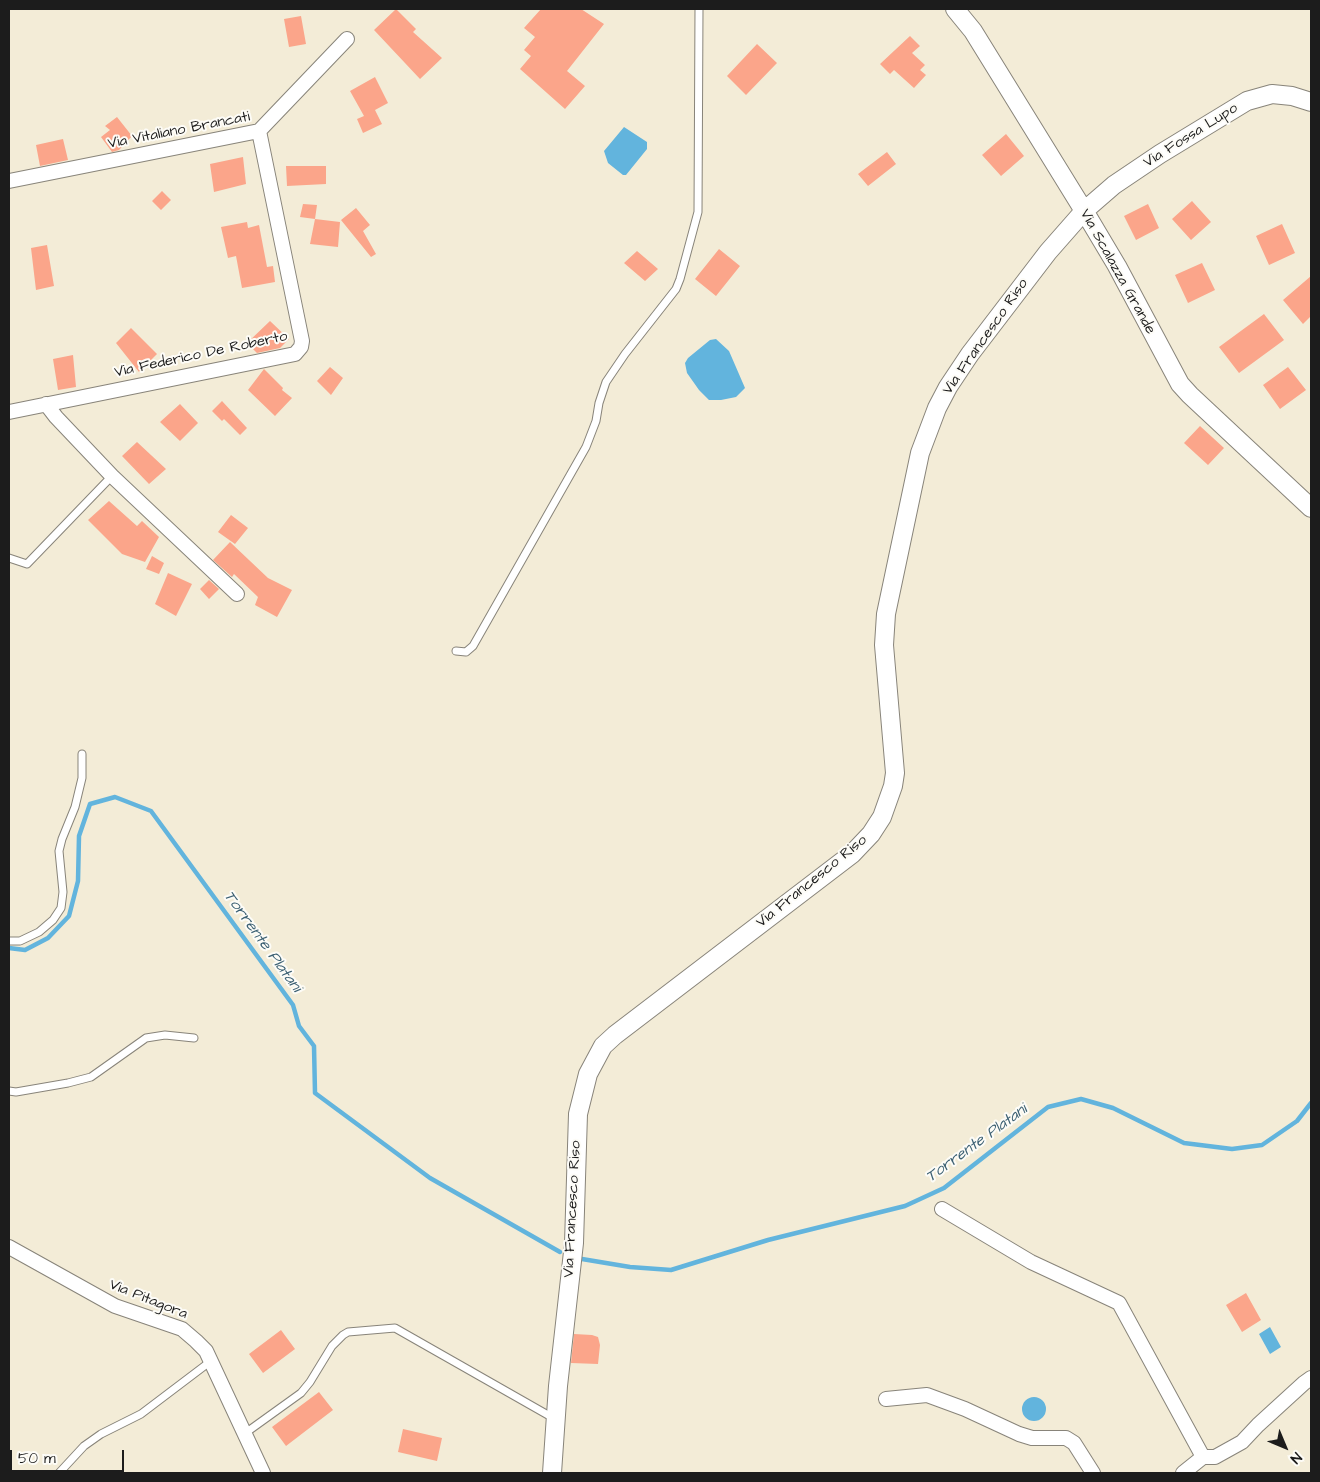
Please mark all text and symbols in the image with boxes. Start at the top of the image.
street label: Via Fossa Lupo [1141,100,1241,172]
street label: Via Vitaliano Brancati [106,108,252,154]
street label: Via Scalazza Grande [1075,206,1159,338]
street label: Via Francesco Riso [939,276,1033,398]
street label: Via Federico De Roberto [113,328,289,382]
street label: Via Francesco Riso [753,832,871,932]
water label: Torrente Platani [219,888,305,996]
water label: Torrente Platani [923,1101,1031,1187]
street label: Via Francesco Riso [560,1140,586,1278]
street label: Via Pitagora [106,1276,190,1324]
north arrow [1260,1422,1310,1472]
scale bar [12,1440,126,1472]
text: N [1285,1447,1306,1468]
text: 50 m [18,1448,56,1469]

